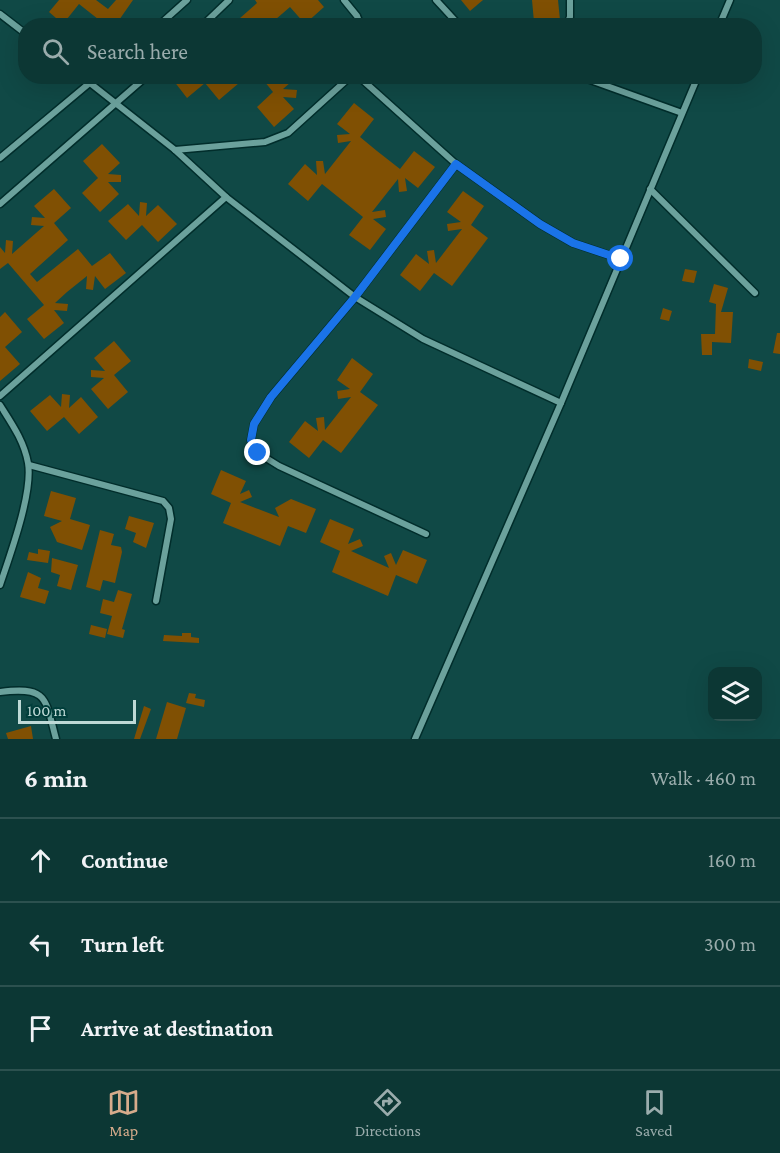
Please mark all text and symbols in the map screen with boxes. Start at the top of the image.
search box [18,18,762,84]
icon: search [39,35,72,68]
text: Search here [87,39,188,64]
route start [607,245,633,271]
route end [244,439,270,465]
map controls [708,667,762,721]
button: layers [708,667,762,721]
scale bar [18,697,136,724]
text: 100 m [27,702,66,719]
text: 6 min [24,764,88,793]
text: Walk · 460 m [651,767,756,789]
icon: ahead [24,844,57,877]
text: Continue [81,848,168,873]
text: 160 m [708,849,756,871]
icon: left [24,928,57,961]
text: Turn left [81,932,164,957]
text: 300 m [704,933,756,955]
icon: arrive [24,1012,57,1045]
text: Arrive at destination [81,1016,273,1041]
tab: Map [107,1086,140,1139]
tab: Directions [355,1086,421,1139]
tab: Saved [635,1086,673,1139]

